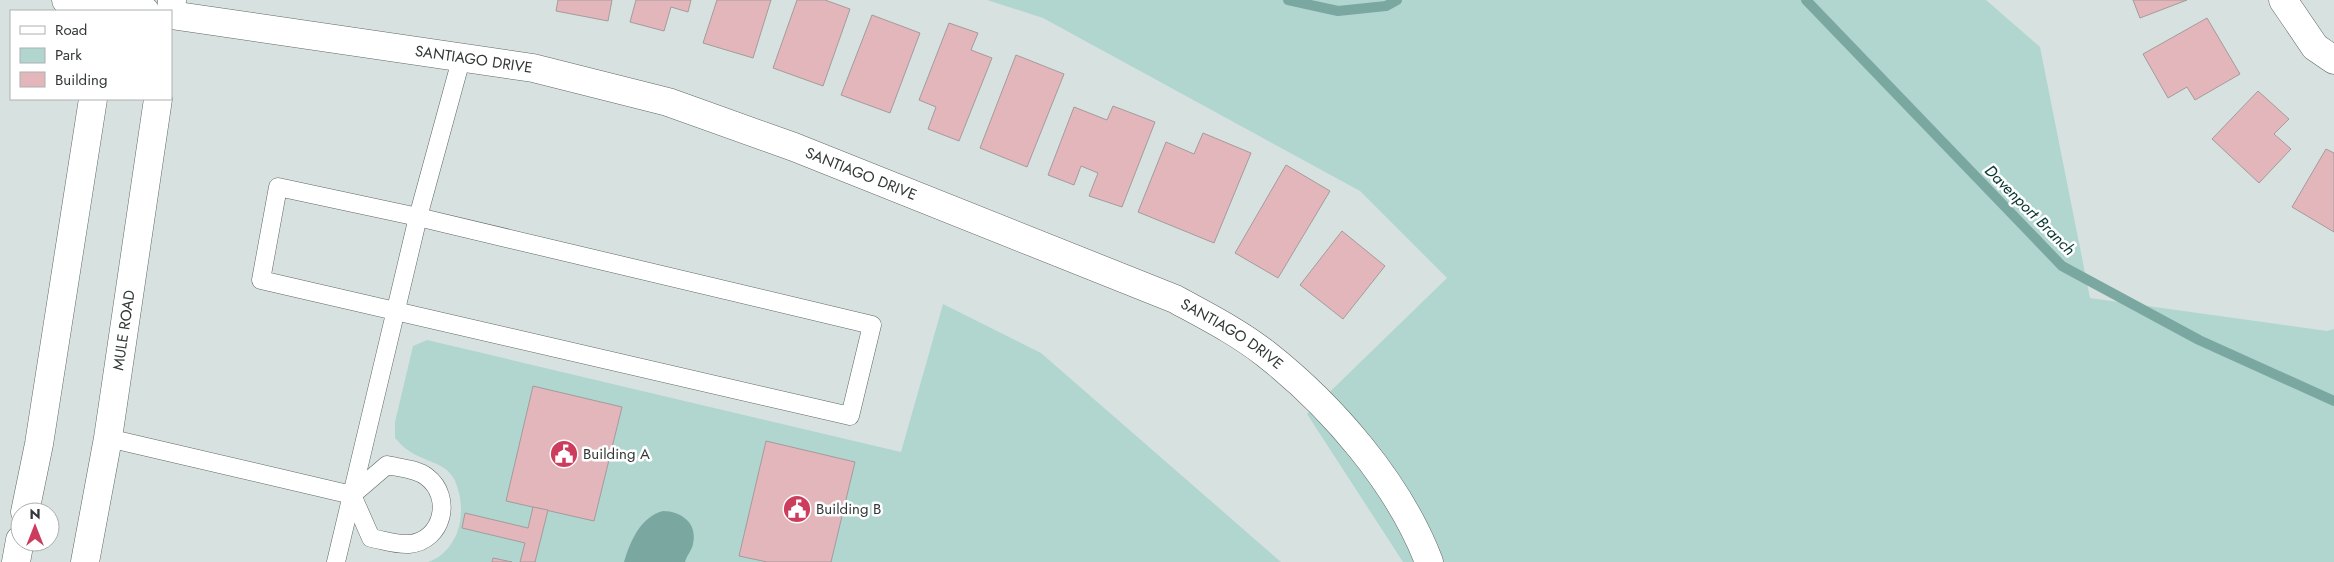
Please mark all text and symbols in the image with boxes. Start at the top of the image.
legend [10,10,172,100]
text: Road [55,19,87,41]
street label: SANTIAGO DRIVE [414,40,534,79]
text: Park [55,44,82,66]
text: Building [55,69,107,91]
street label: SANTIAGO DRIVE [802,142,920,206]
water label: Davenport Branch [1980,160,2080,260]
street label: MULE ROAD [107,289,141,372]
street label: SANTIAGO DRIVE [1177,293,1288,375]
public building icon: Building A [549,439,579,469]
place label: Building A [583,443,650,465]
public building icon: Building B [782,494,812,524]
place label: Building B [816,498,881,520]
north arrow [10,502,60,552]
text: N [29,504,41,524]

